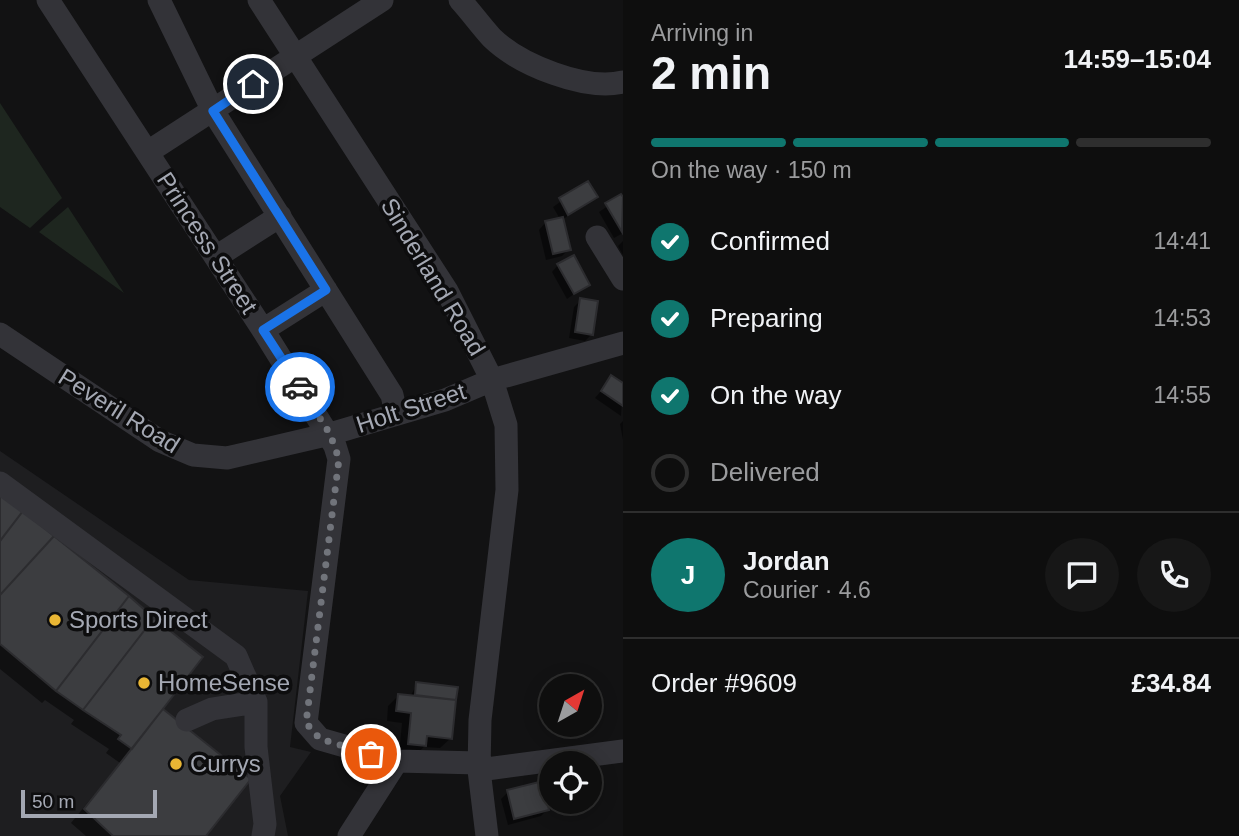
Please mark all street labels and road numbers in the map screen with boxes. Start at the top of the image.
street label: Princess Street [152,167,263,319]
street label: Sinderland Road [376,193,491,360]
street label: Peveril Road [54,363,185,458]
street label: Holt Street [353,377,469,438]

